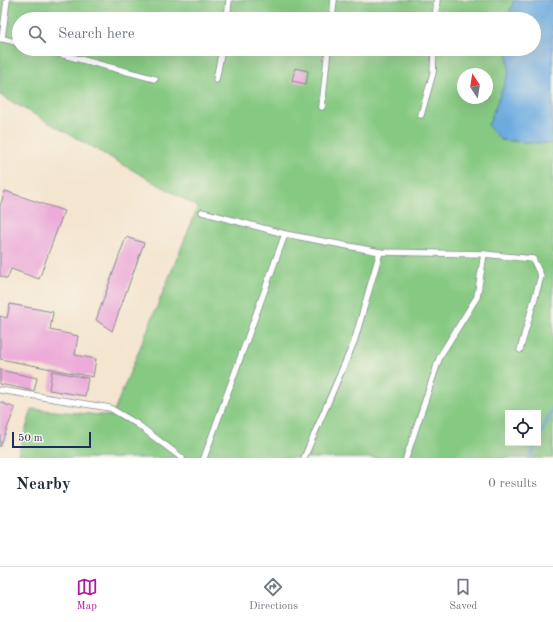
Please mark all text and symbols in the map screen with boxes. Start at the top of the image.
search box [12,12,541,56]
icon: search [26,23,48,45]
text: Search here [58,27,135,42]
north arrow [457,68,493,104]
map controls [505,410,541,446]
button: locate [505,410,541,446]
scale bar [12,430,91,449]
text: 50 m [18,433,43,444]
text: Nearby [16,476,71,493]
text: 0 results [488,477,537,490]
tab: Map [76,576,98,614]
tab: Directions [249,576,298,614]
tab: Saved [449,576,477,614]

